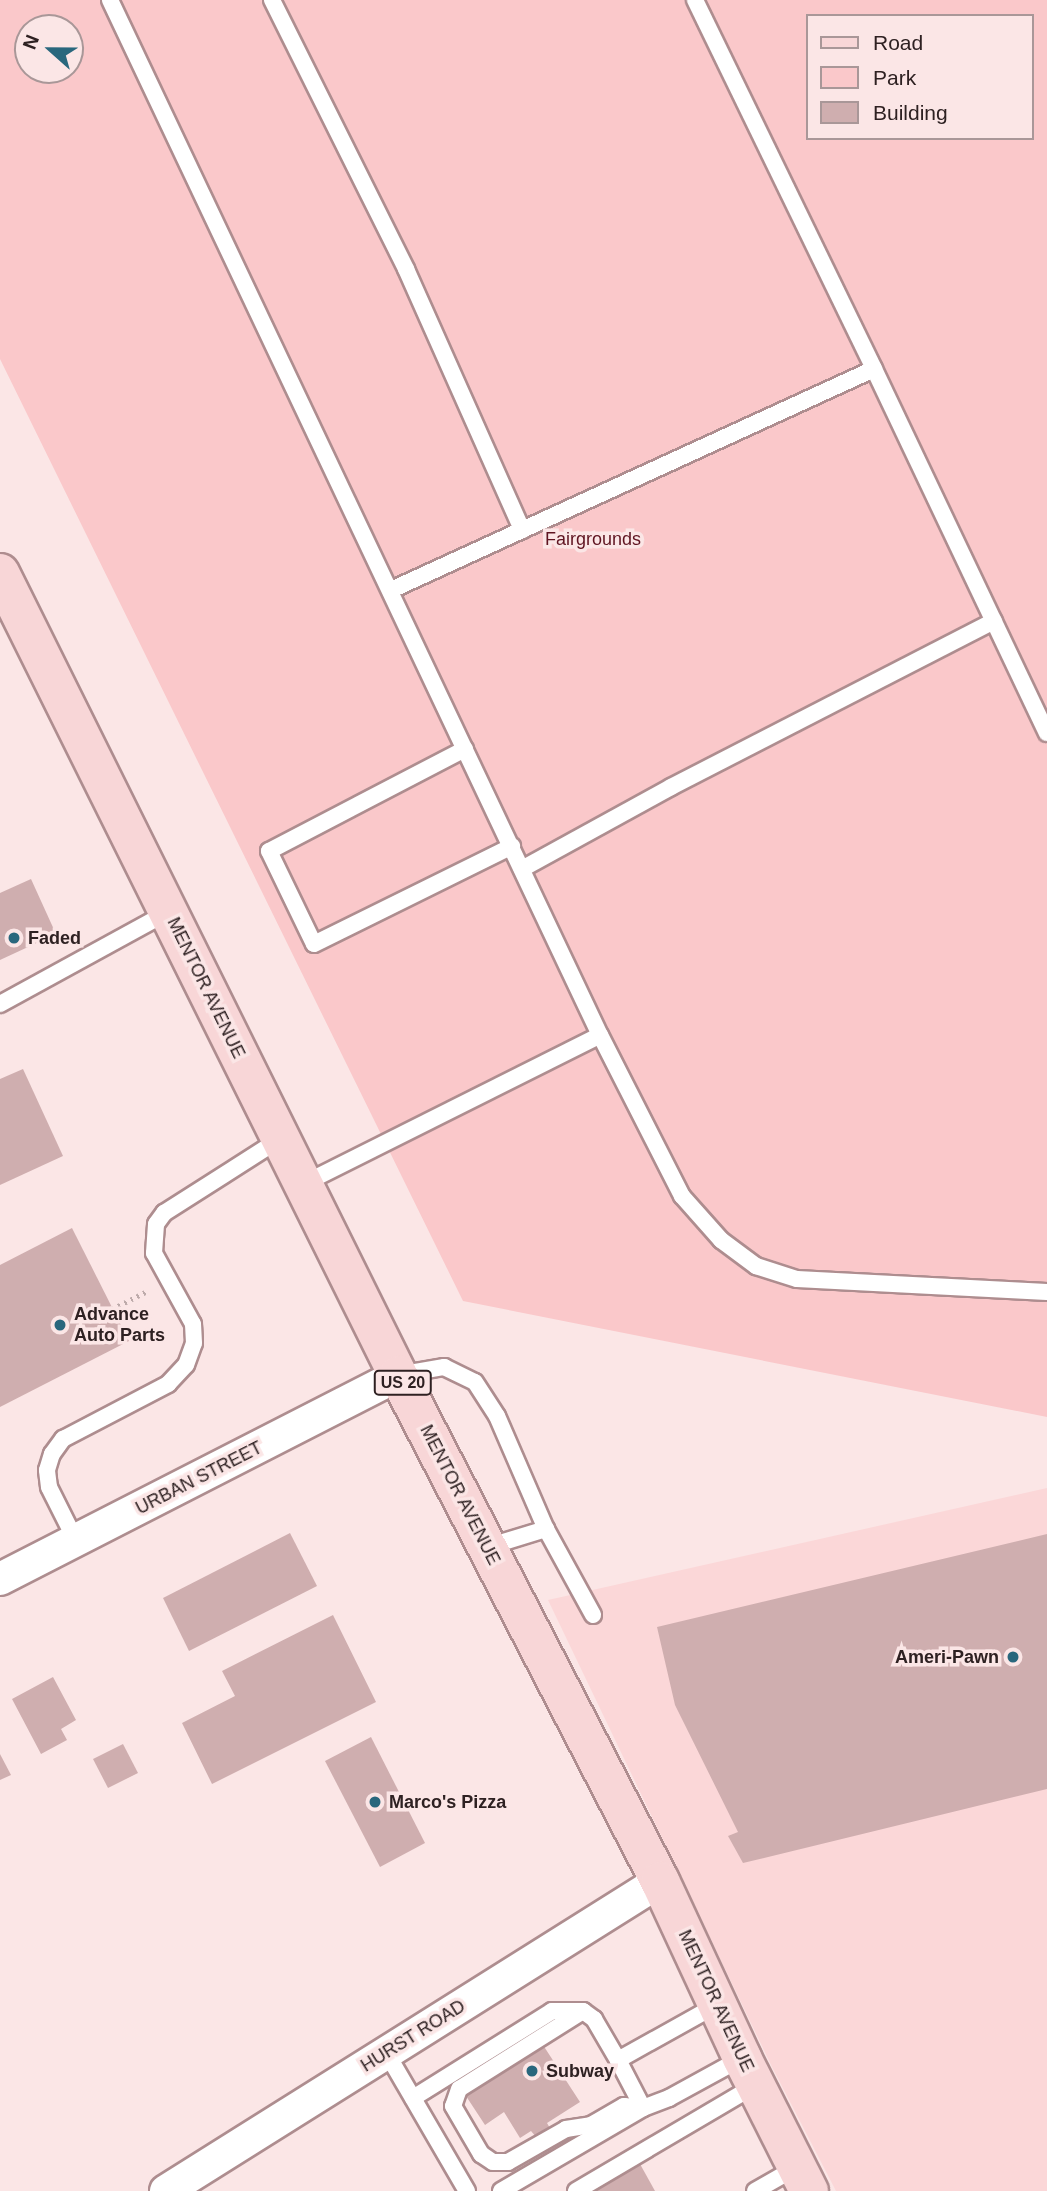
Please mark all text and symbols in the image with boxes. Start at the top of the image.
north arrow [14,14,84,84]
legend [806,14,1033,140]
text: Road [873,31,923,54]
text: N [19,32,43,52]
text: Park [873,66,916,89]
text: Building [873,101,948,124]
park label: Fairgrounds [545,528,641,550]
street label: MENTOR AVENUE [162,913,250,1063]
place label: Faded [28,927,81,949]
marker: Faded [6,930,22,946]
place label: Advance Auto Parts [74,1304,165,1346]
marker: Advance Auto Parts [52,1317,68,1333]
road number: US 20 [373,1371,433,1396]
street label: MENTOR AVENUE [415,1421,505,1569]
street label: URBAN STREET [132,1437,266,1519]
place label: Ameri-Pawn [895,1646,999,1668]
marker: Ameri-Pawn [1005,1649,1021,1665]
place label: Marco's Pizza [389,1791,506,1813]
marker: Marco's Pizza [367,1794,383,1810]
street label: MENTOR AVENUE [673,1926,759,2076]
street label: HURST ROAD [357,1995,469,2077]
place label: Subway [546,2060,614,2082]
marker: Subway [524,2063,540,2079]

